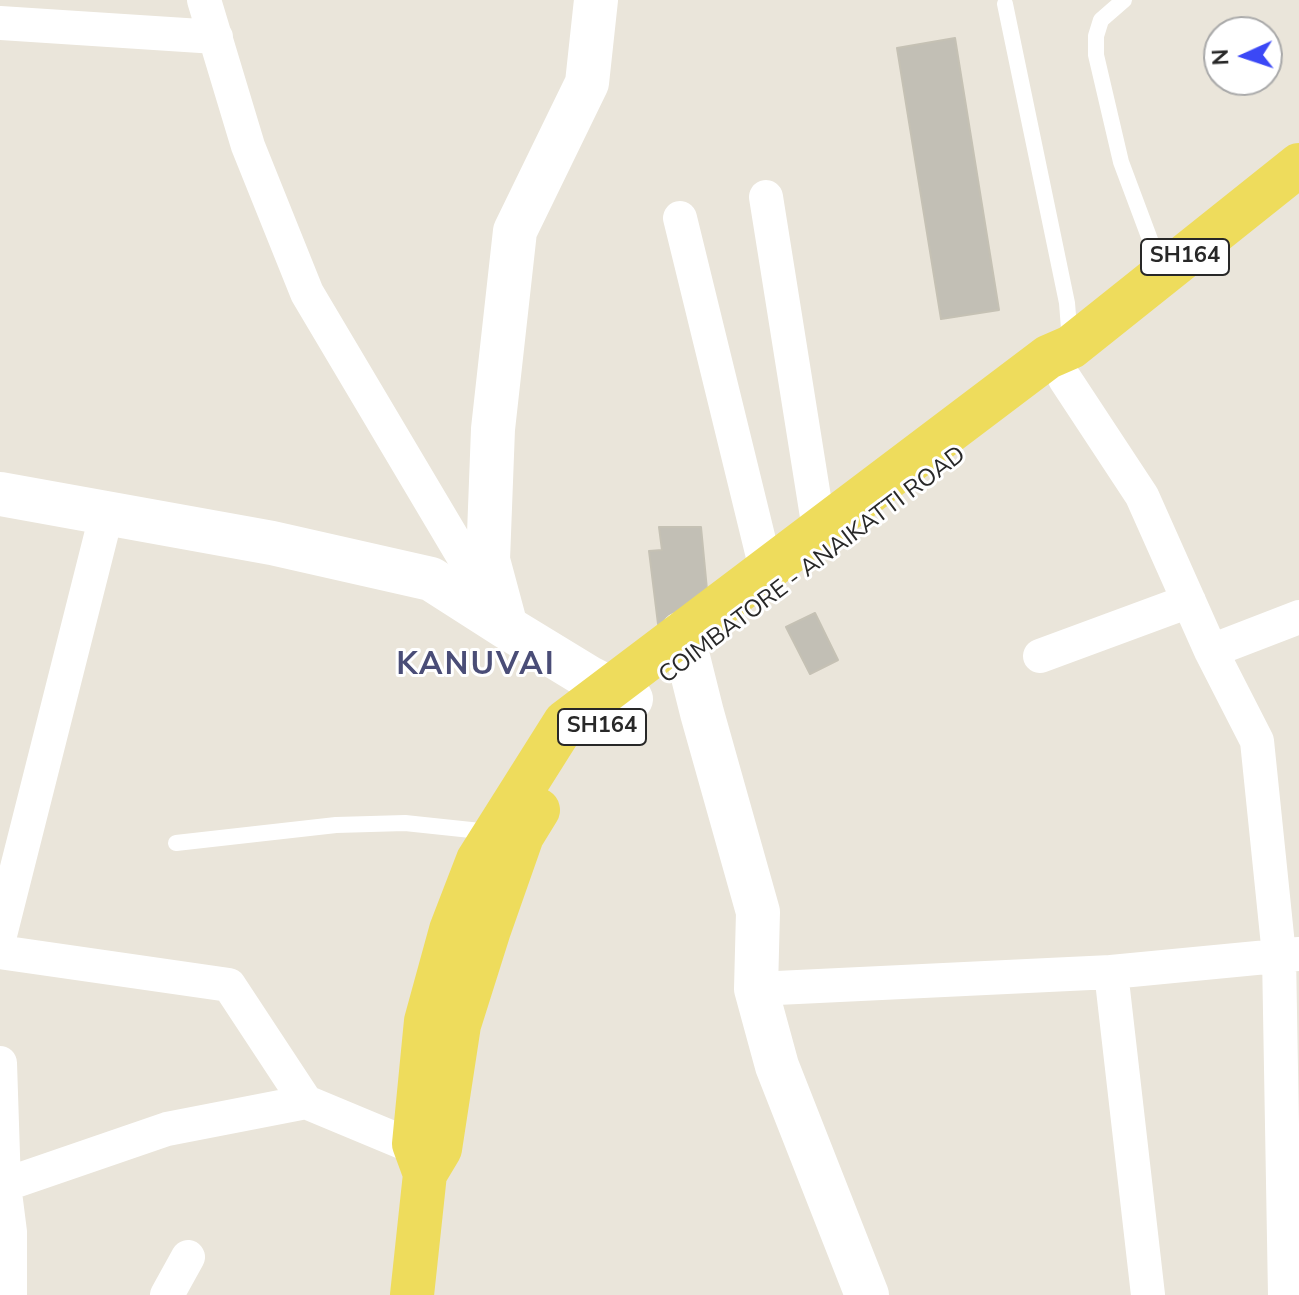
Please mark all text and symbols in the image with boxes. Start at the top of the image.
north arrow [1203,16,1283,96]
text: N [1206,48,1236,66]
road number: SH164 [1141,239,1229,275]
street label: COIMBATORE - ANAIKATTI ROAD [654,441,972,691]
district label: KANUVAI [396,647,556,685]
road number: SH164 [558,709,646,745]

